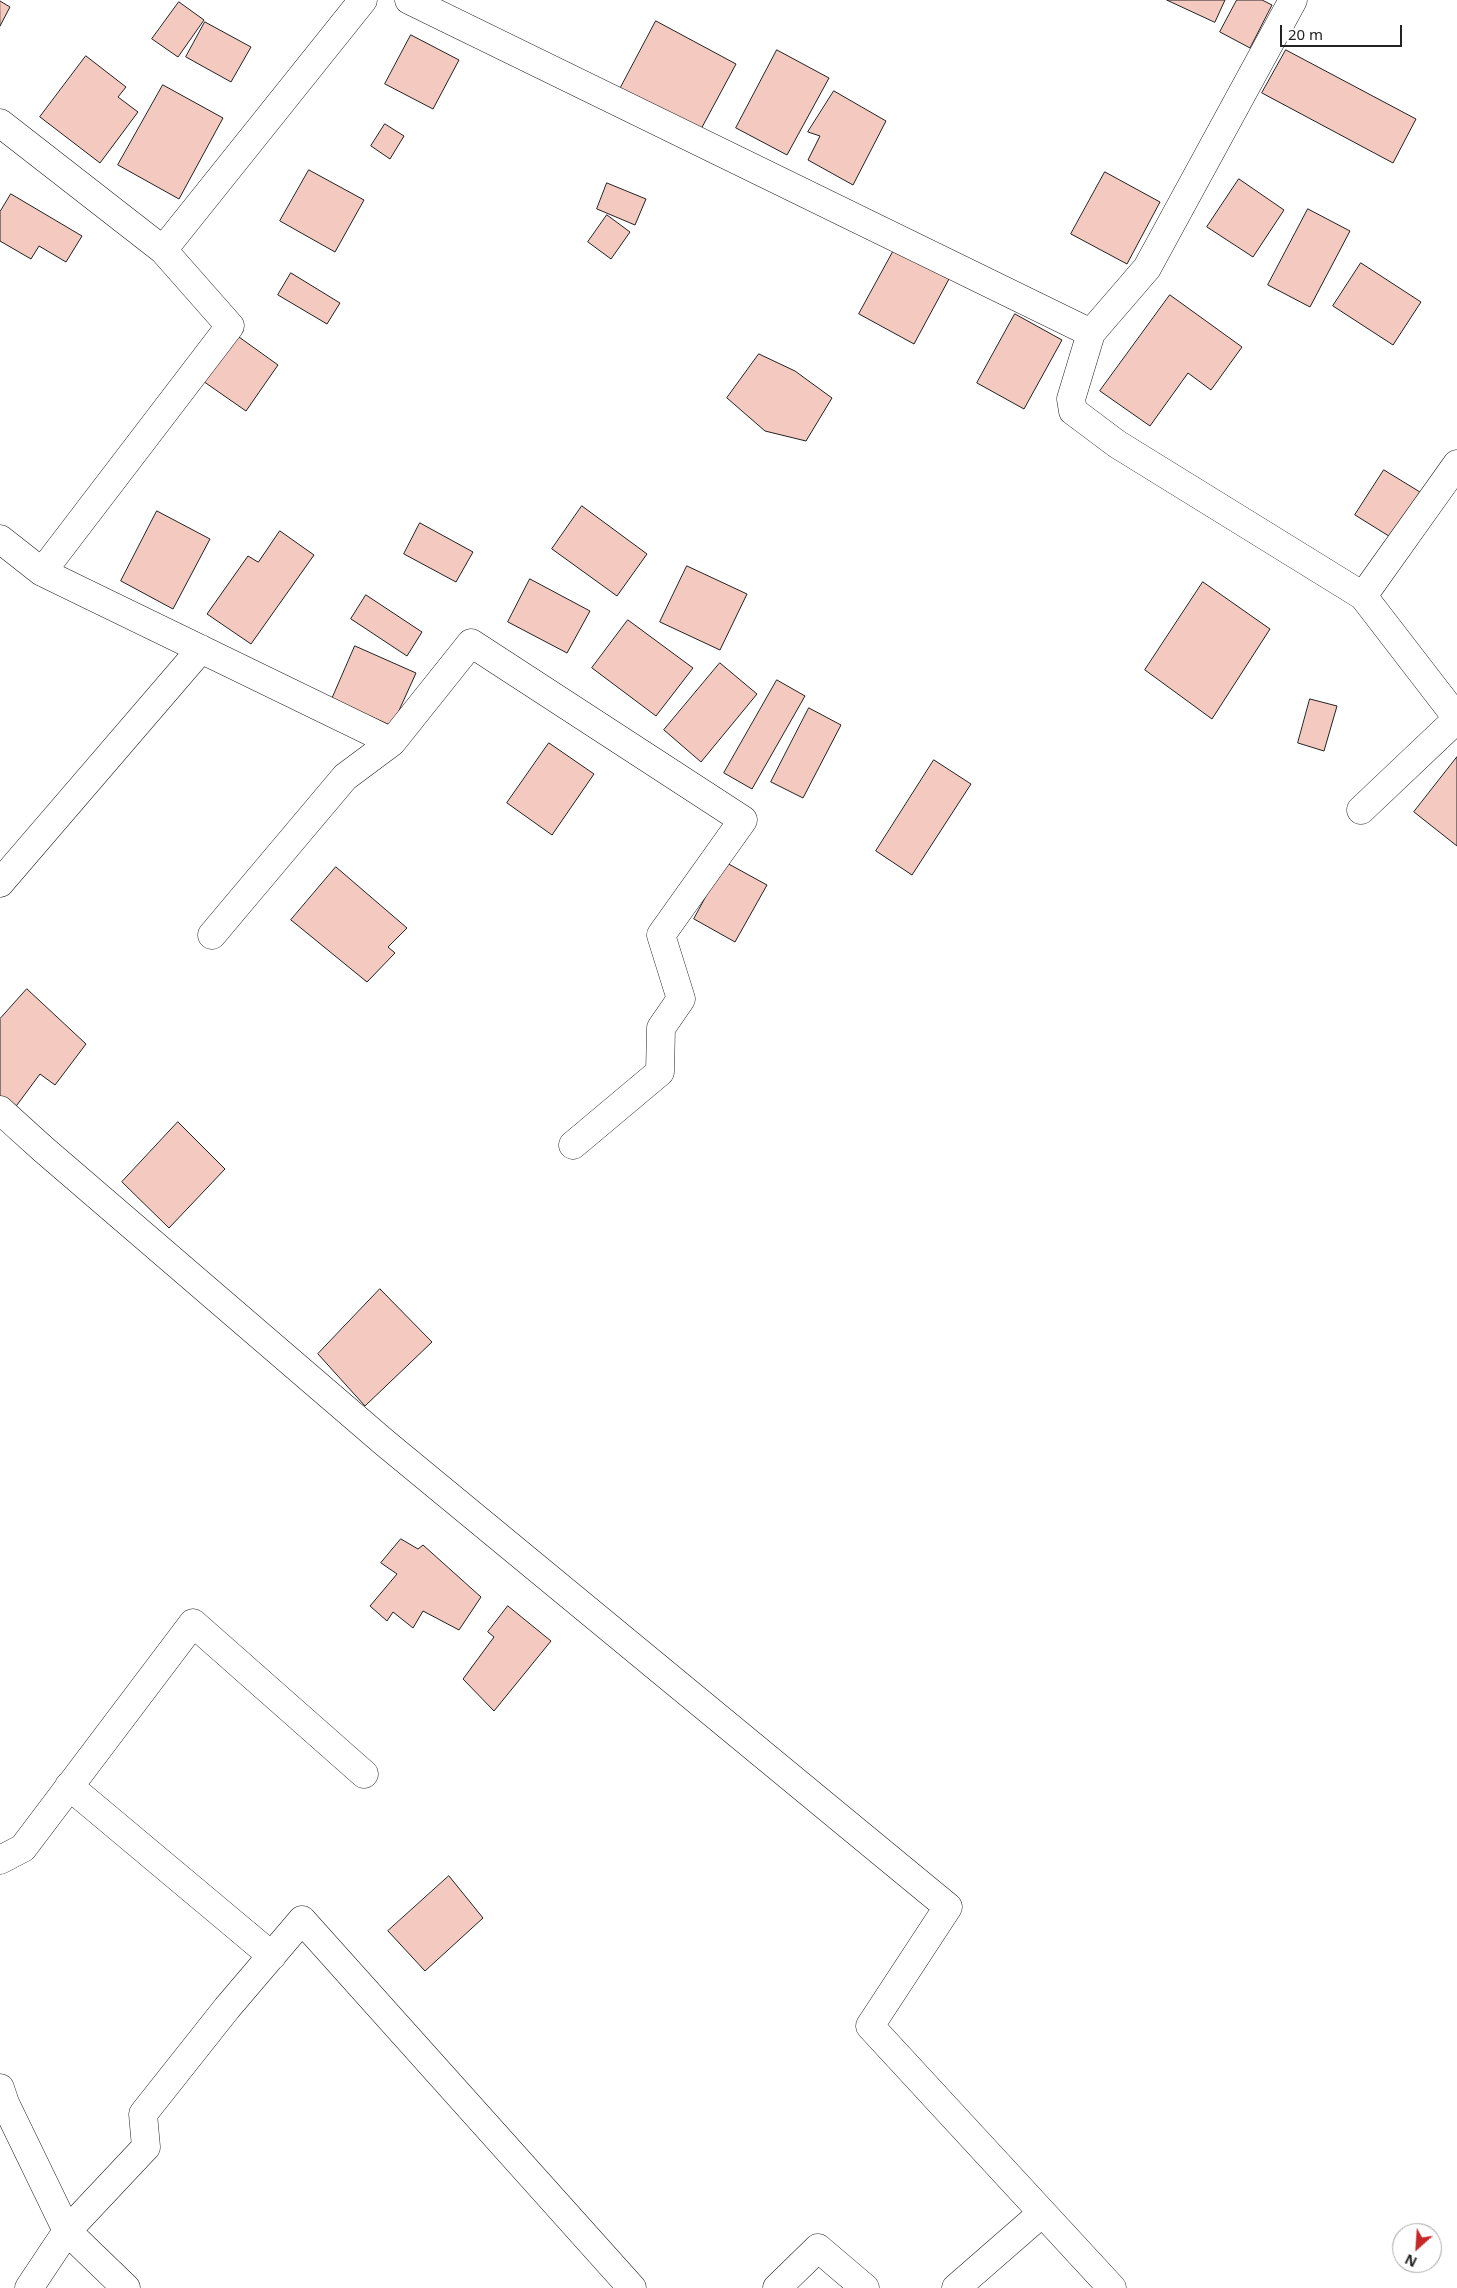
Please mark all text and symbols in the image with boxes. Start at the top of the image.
scale bar [1282,15,1404,47]
text: 20 m [1288,24,1323,44]
north arrow [1392,2223,1442,2273]
text: N [1401,2250,1420,2272]

